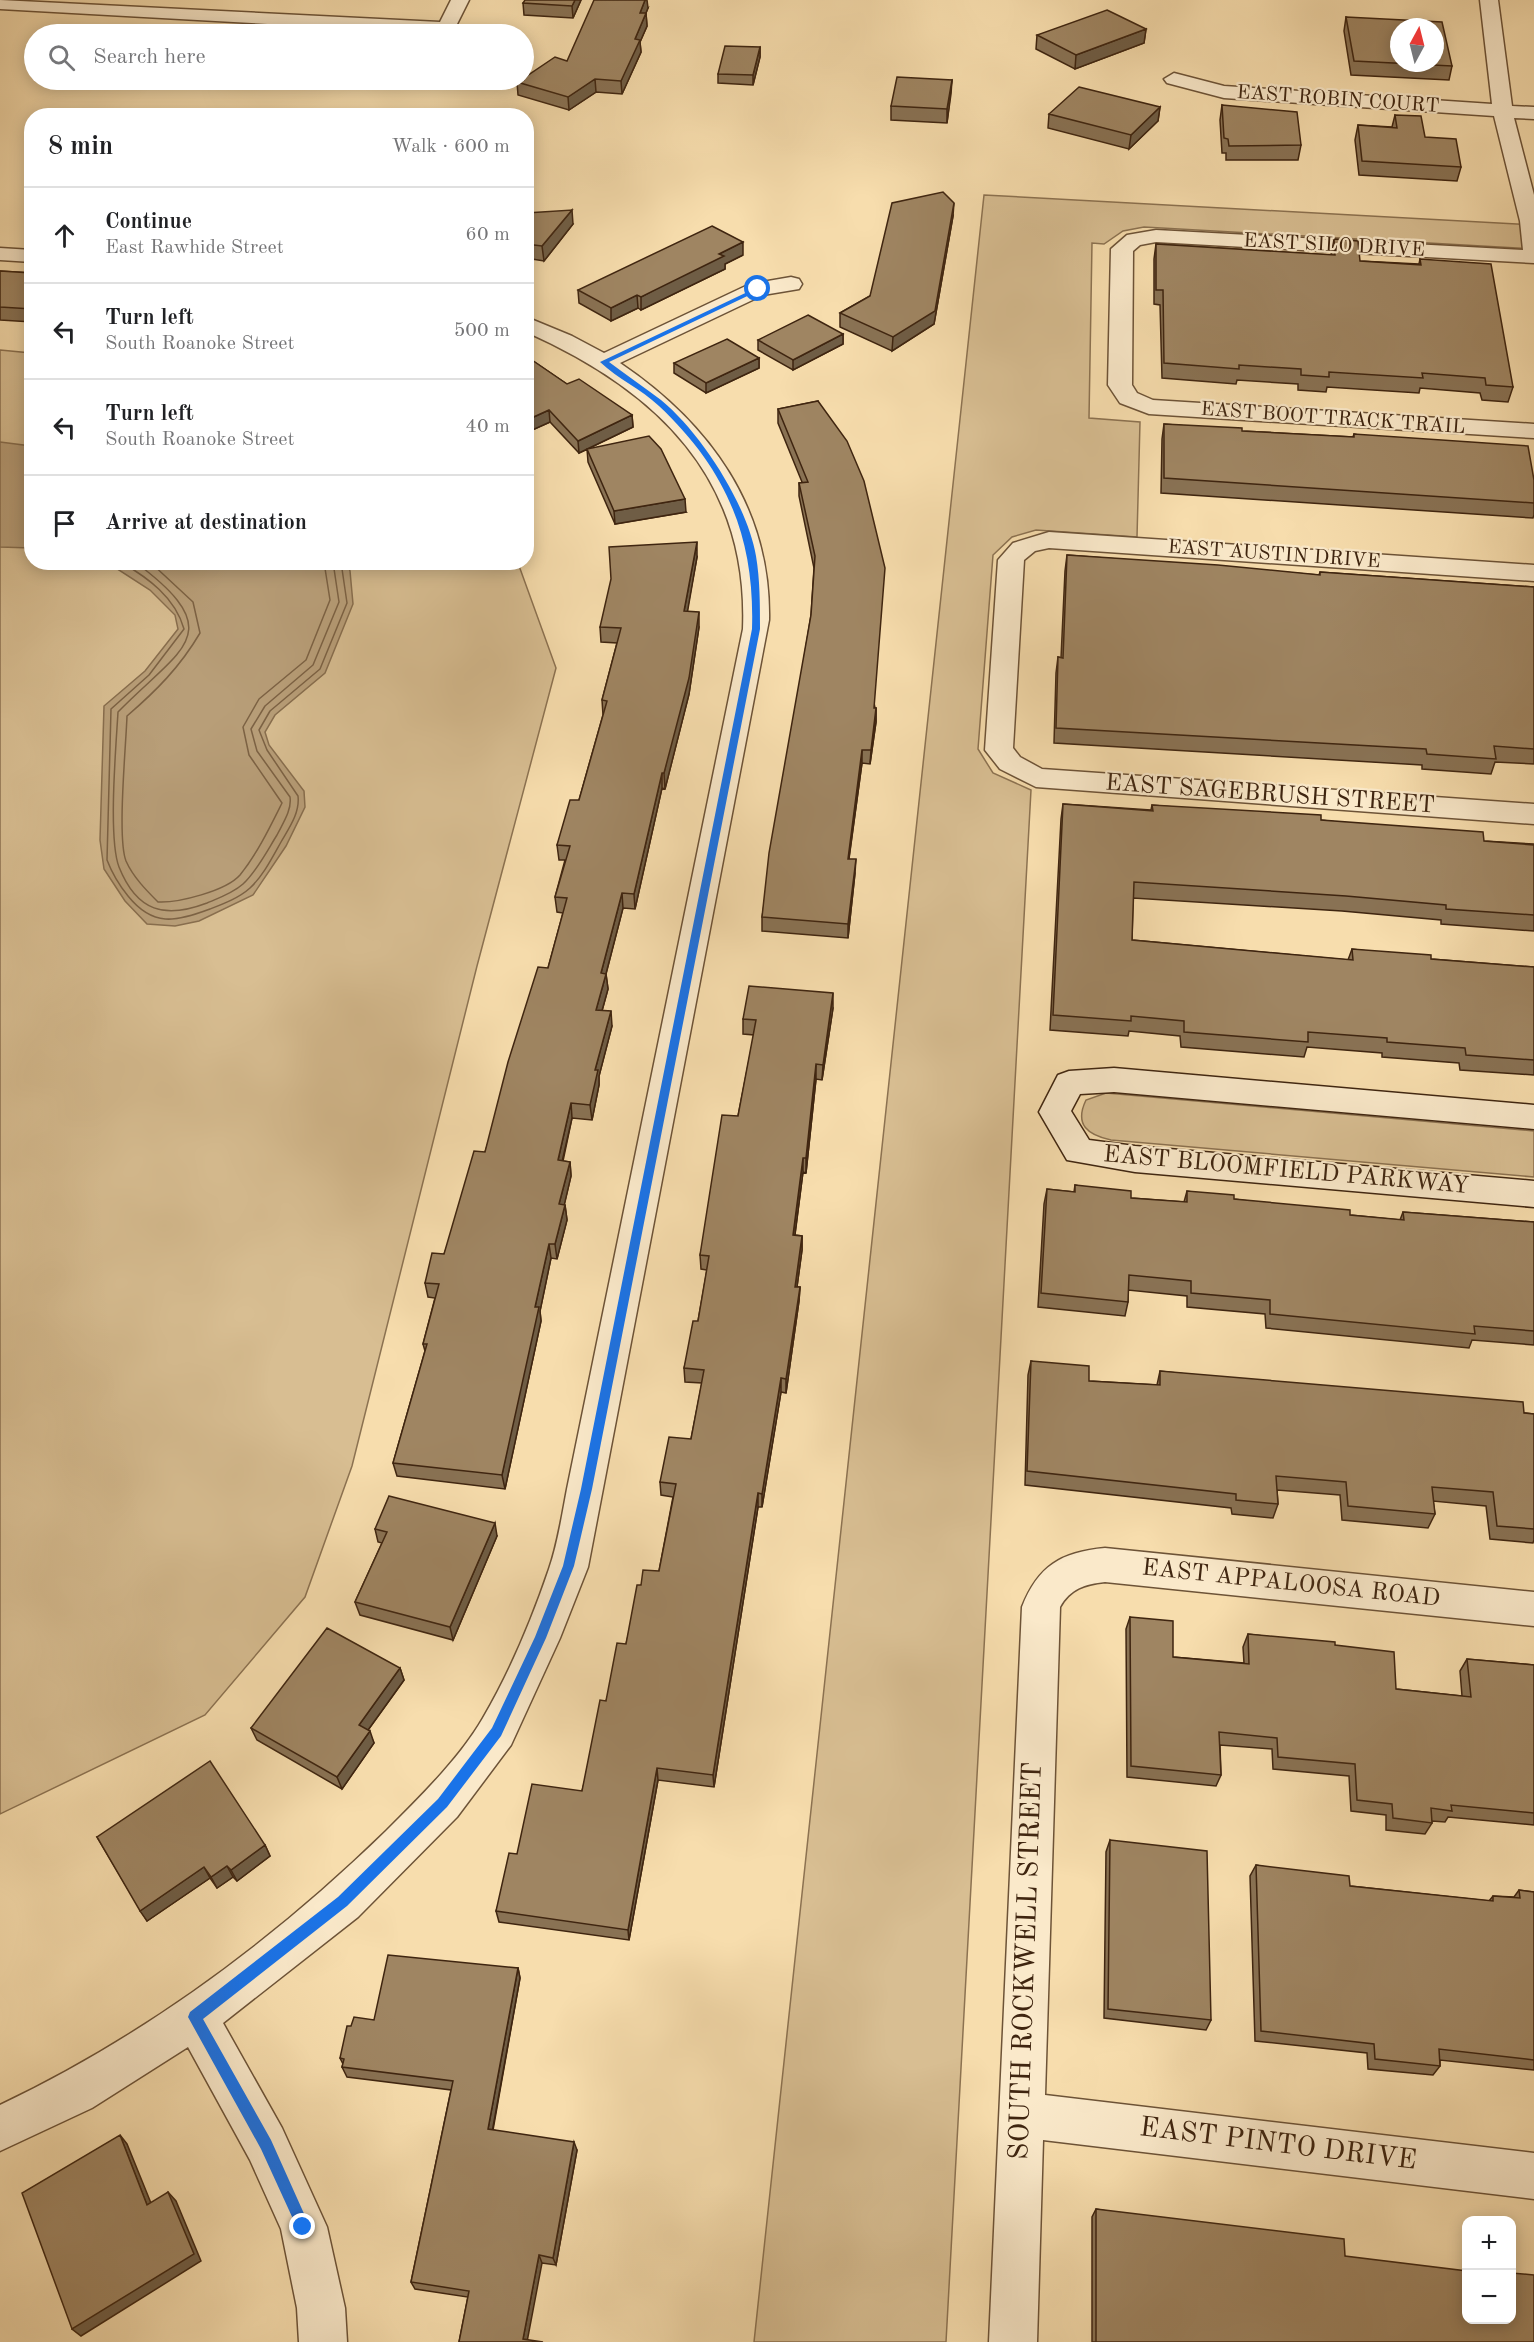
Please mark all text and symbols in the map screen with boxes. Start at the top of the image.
north arrow [1390,18,1444,72]
search box [24,24,534,90]
icon: search [45,41,78,74]
text: Search here [93,46,206,68]
street label: EAST ROBIN COURT [1236,83,1440,117]
text: 8 min [48,134,113,160]
text: Walk · 600 m [391,137,510,157]
text: Continue [105,211,192,233]
icon: ahead [48,219,81,252]
text: 60 m [465,225,510,245]
street label: EAST SILO DRIVE [1243,231,1425,261]
text: East Rawhide Street [105,238,284,258]
route start [744,275,770,301]
text: Turn left [105,307,194,329]
icon: left [48,315,81,348]
text: 500 m [454,321,510,341]
text: South Roanoke Street [105,334,295,354]
street label: EAST BOOT TRACK TRAIL [1200,400,1466,438]
text: Turn left [105,403,194,425]
icon: left [48,411,81,444]
text: 40 m [465,417,510,437]
text: South Roanoke Street [105,430,295,450]
icon: arrive [48,507,81,540]
text: Arrive at destination [105,512,307,534]
street label: EAST AUSTIN DRIVE [1167,538,1381,572]
street label: EAST SAGEBRUSH STREET [1104,772,1436,818]
street label: EAST BLOOMFIELD PARKWAY [1102,1143,1470,1199]
street label: EAST APPALOOSA ROAD [1141,1556,1441,1612]
street label: SOUTH ROCKWELL STREET [1006,1762,1048,2160]
street label: EAST PINTO DRIVE [1138,2114,1418,2176]
route end [289,2213,315,2239]
map controls [1462,2216,1516,2324]
button: + [1462,2216,1516,2270]
button: − [1462,2270,1516,2324]

